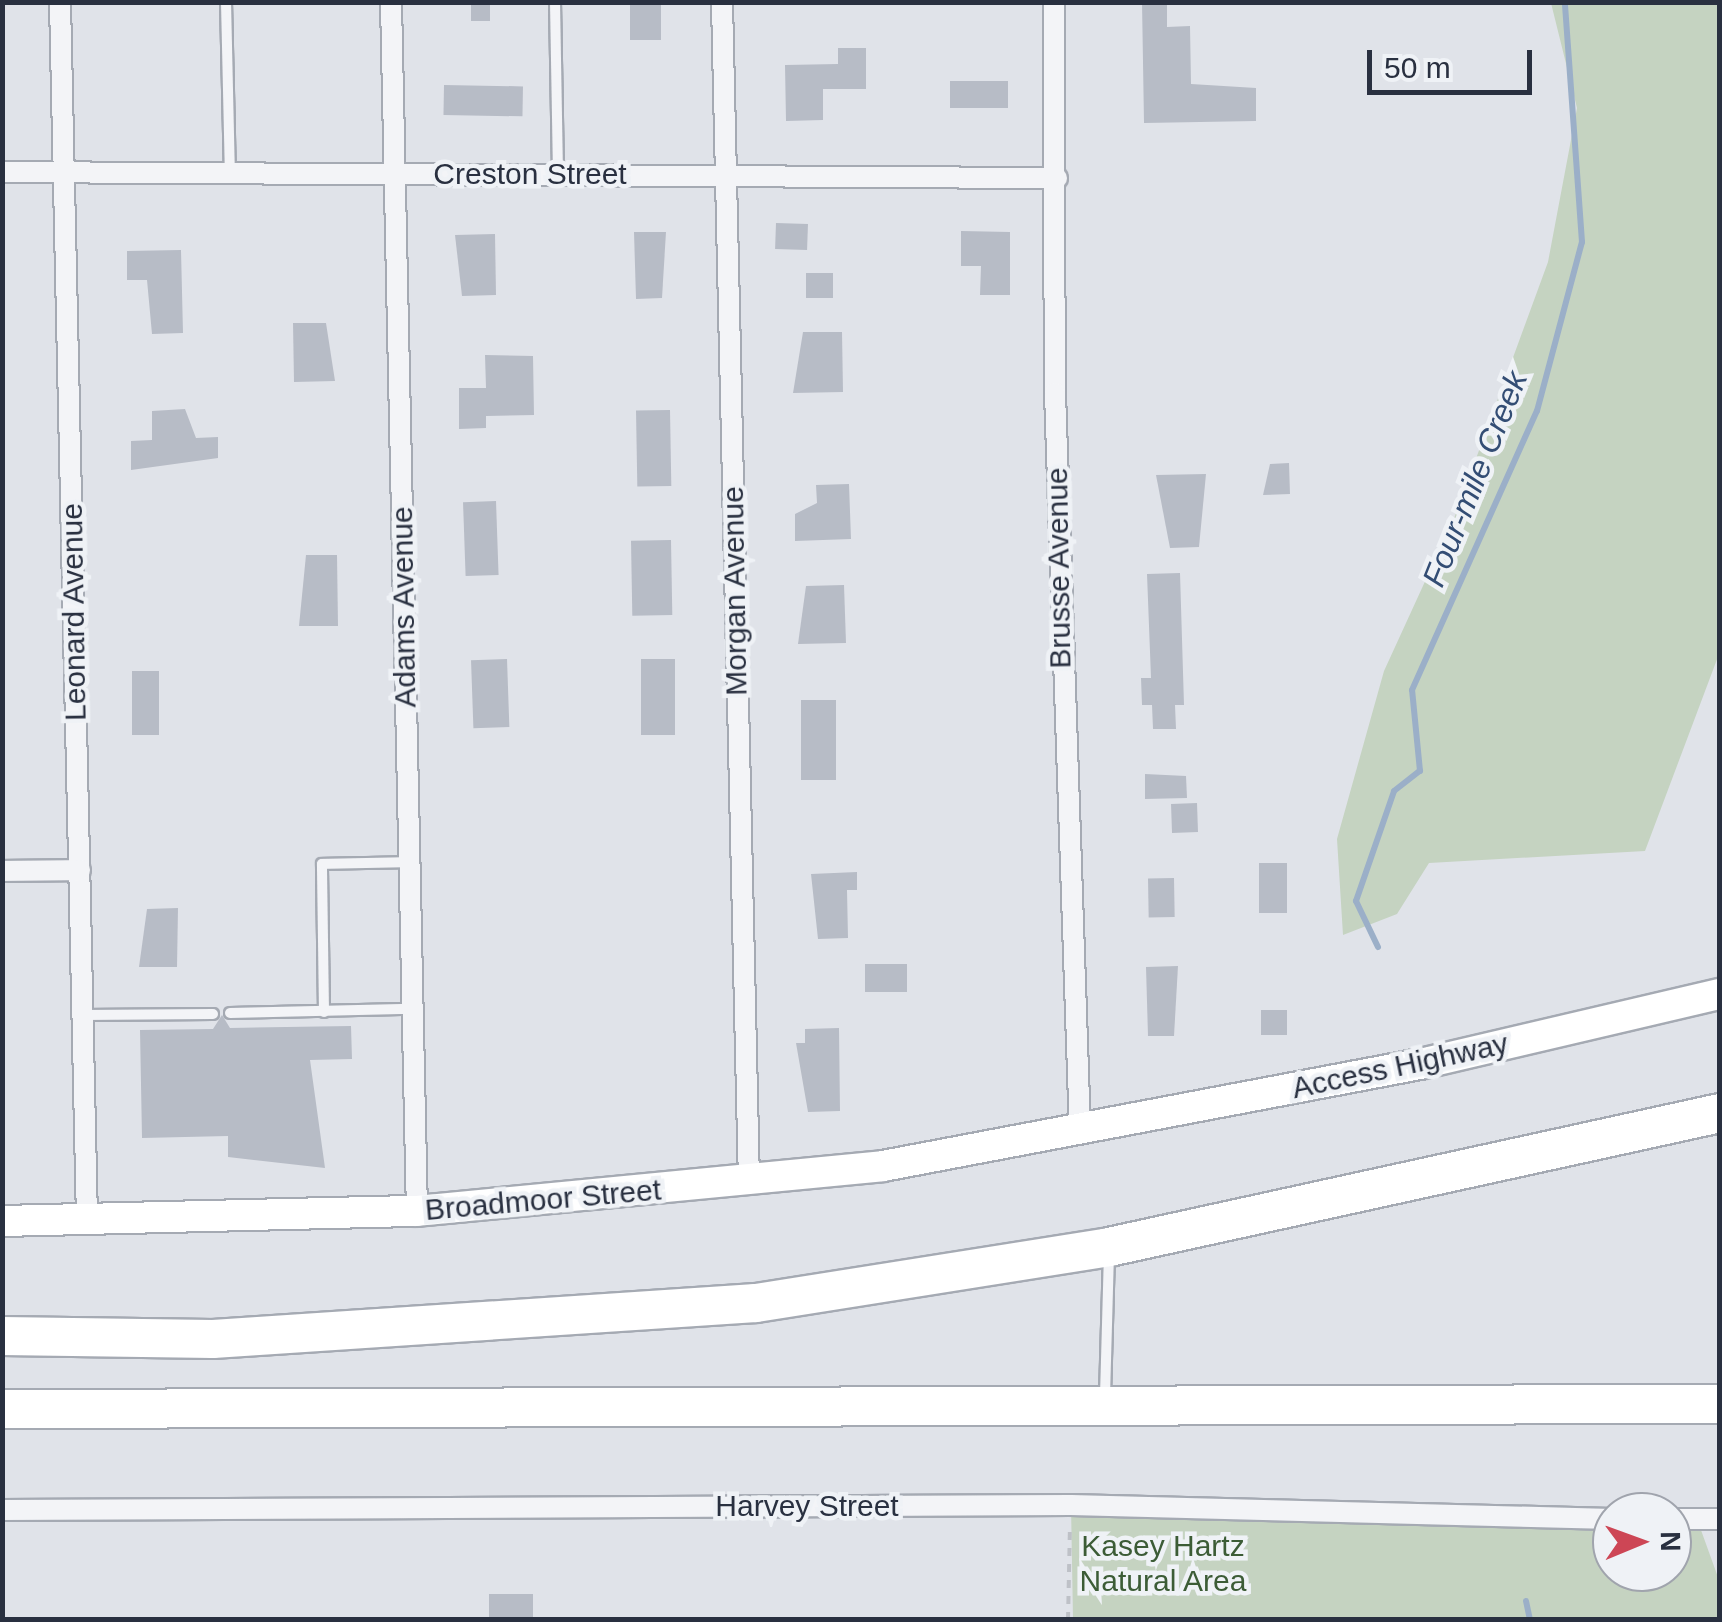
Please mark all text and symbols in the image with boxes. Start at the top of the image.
scale bar [1372,30,1537,92]
text: 50 m [1384,51,1451,84]
street label: Creston Street [433,156,627,192]
water label: Four-mile Creek [1414,366,1536,592]
street label: Brusse Avenue [1039,466,1079,670]
street label: Morgan Avenue [715,485,755,697]
street label: Leonard Avenue [54,502,94,722]
street label: Adams Avenue [384,505,424,709]
street label: Access Highway [1289,1026,1511,1106]
street label: Broadmoor Street [423,1172,663,1228]
street label: Harvey Street [715,1488,899,1524]
north arrow [1592,1492,1692,1592]
park label: Kasey Hartz Natural Area [1079,1528,1247,1598]
text: N [1655,1531,1686,1552]

